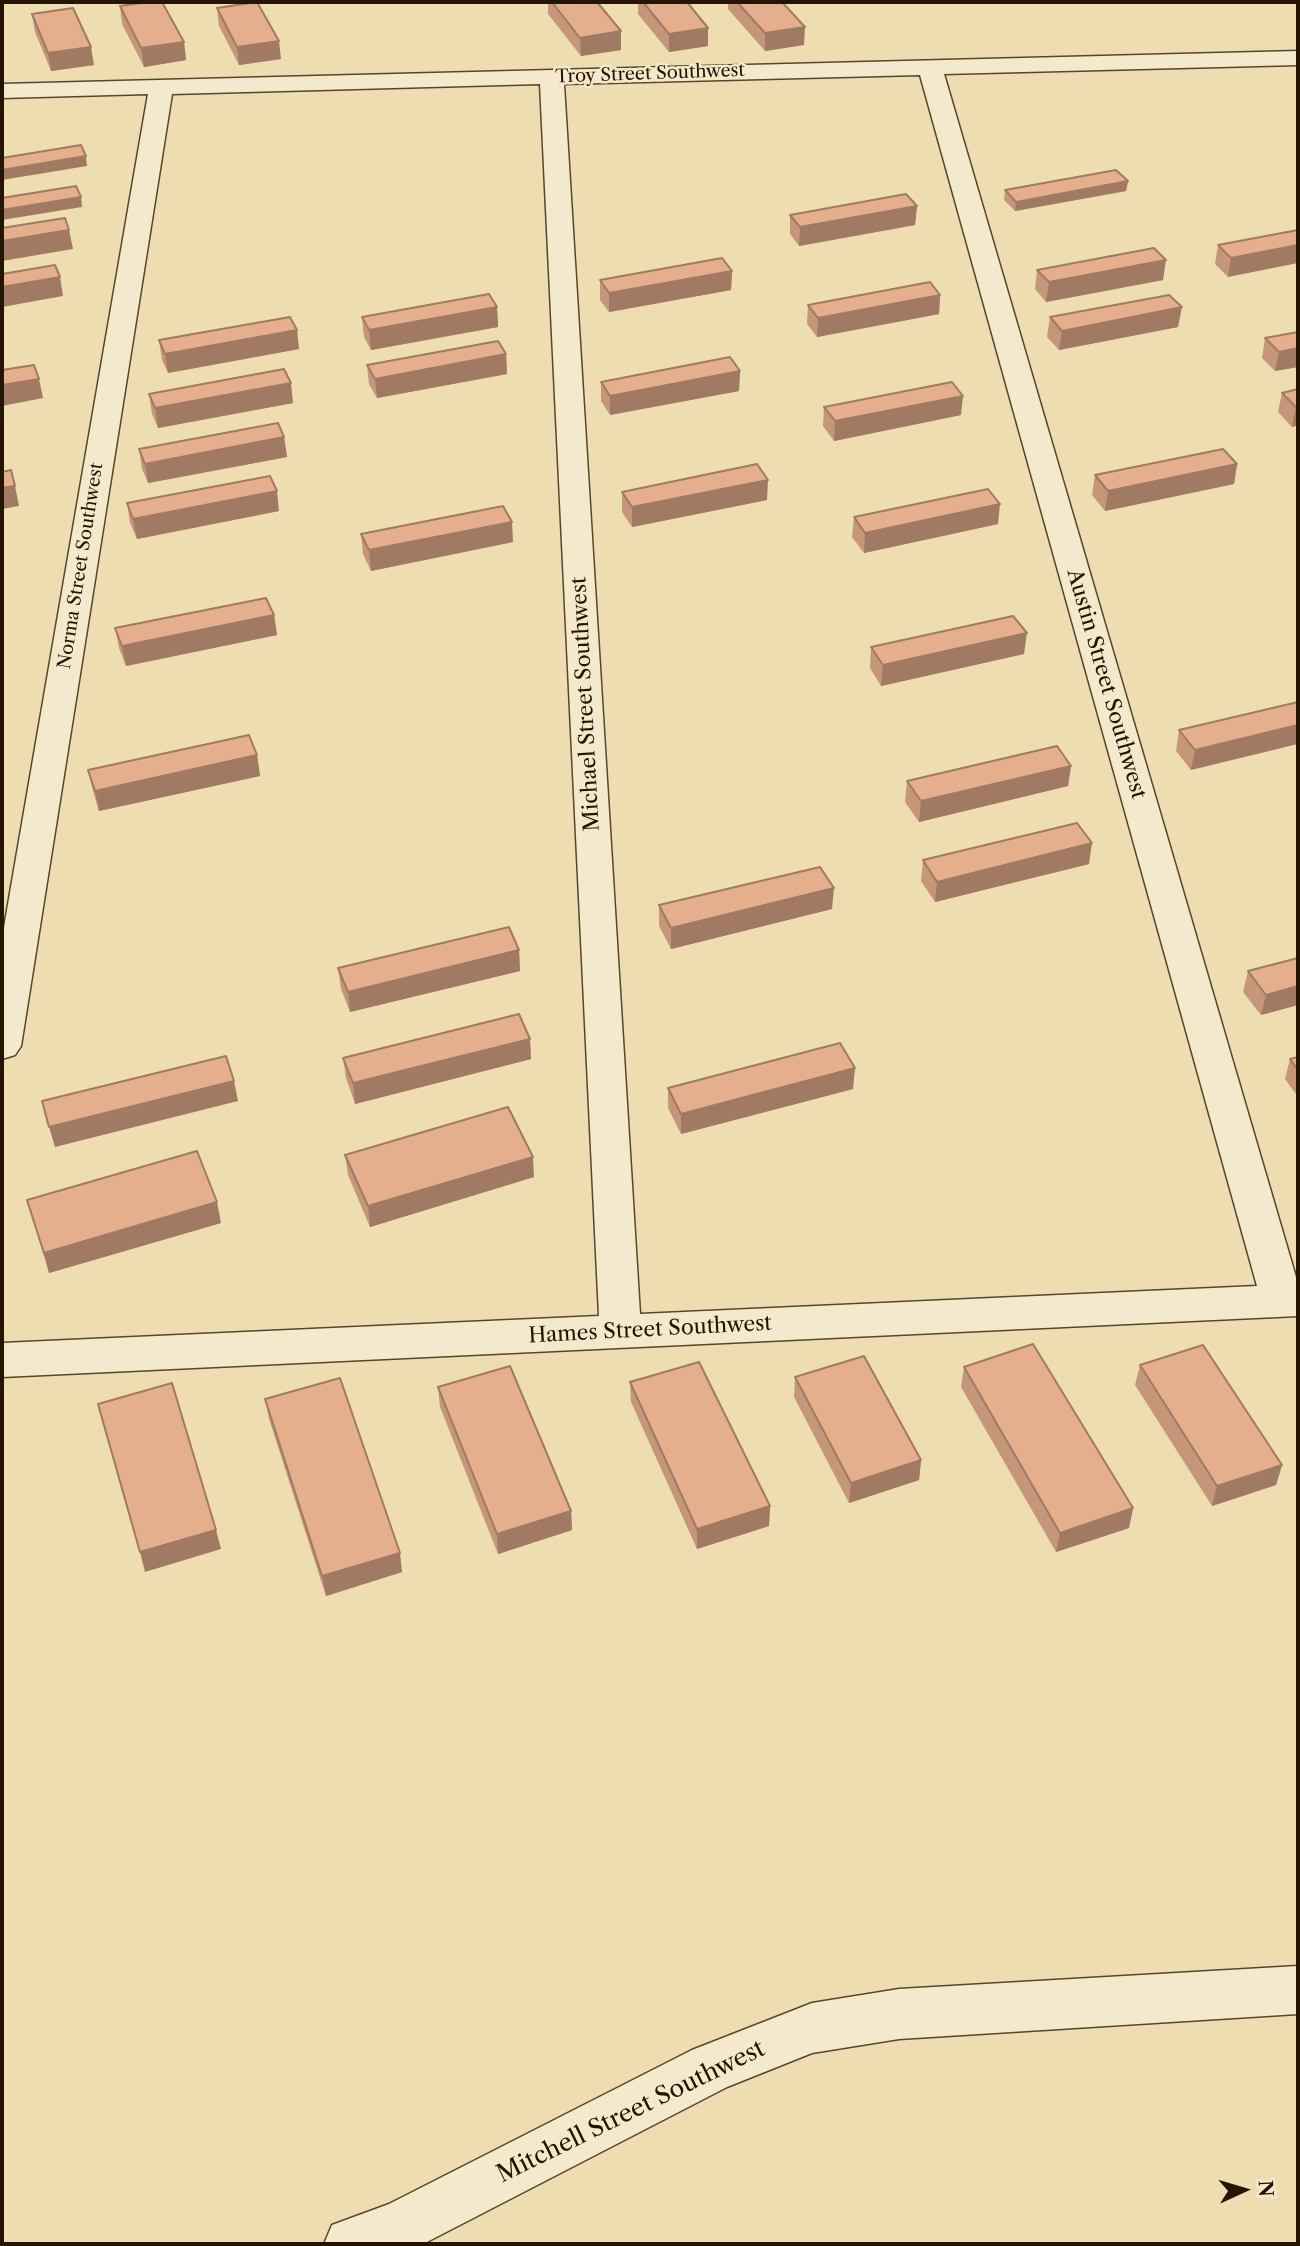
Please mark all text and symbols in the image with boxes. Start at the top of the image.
street label: Troy Street Southwest [555,60,745,88]
street label: Norma Street Southwest [54,461,108,671]
street label: Austin Street Southwest [1061,566,1151,802]
street label: Michael Street Southwest [567,576,605,832]
street label: Hames Street Southwest [528,1311,772,1349]
street label: Mitchell Street Southwest [492,2035,770,2189]
north arrow [1209,2155,1279,2225]
text: N [1253,2179,1277,2198]

